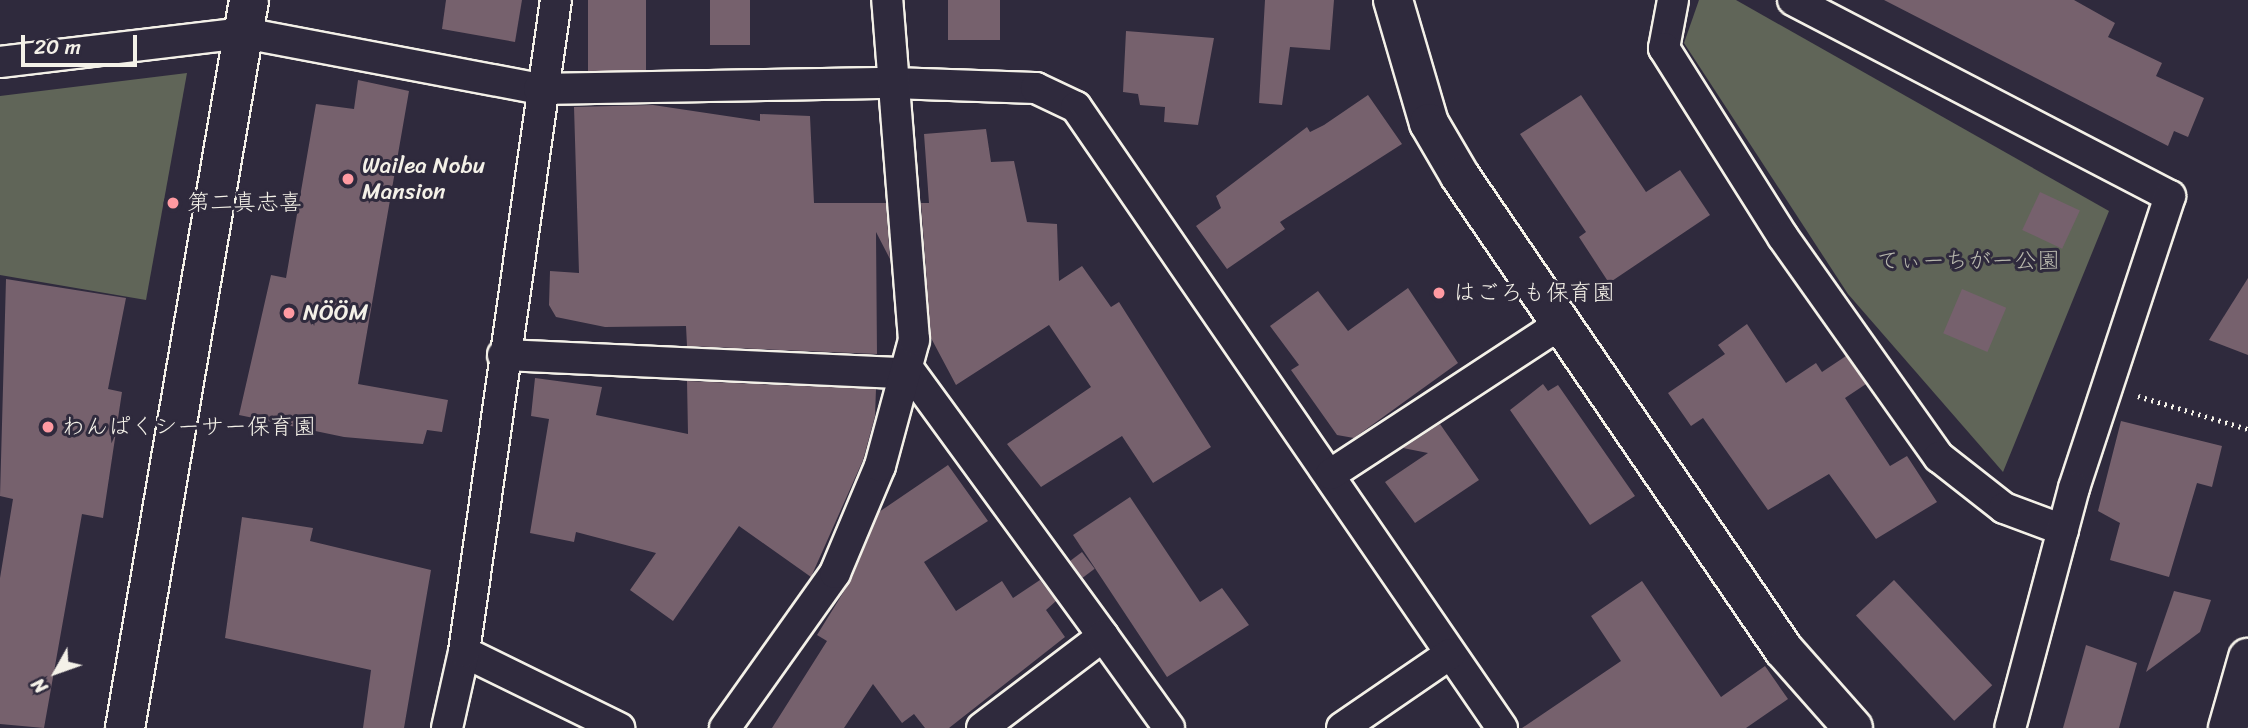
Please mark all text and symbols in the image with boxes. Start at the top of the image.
scale bar [24,21,140,65]
text: 20 m [34,28,81,66]
place label: Wailea Nobu Mansion [362,152,485,206]
marker: Wailea Nobu Mansion [340,171,356,187]
place label: 第二真志喜 [187,189,302,217]
marker: 第二真志喜 [165,195,181,211]
park label: てぃーちがー公園 [1876,247,2060,275]
place label: はごろも保育園 [1453,279,1614,307]
marker: はごろも保育園 [1431,285,1447,301]
place label: NÖÖM [303,299,368,327]
marker: NÖÖM [281,305,297,321]
place label: わんぱくシーサー保育園 [62,413,315,441]
marker: わんぱくシーサー保育園 [40,419,56,435]
north arrow [21,637,91,707]
text: N [23,670,56,701]

